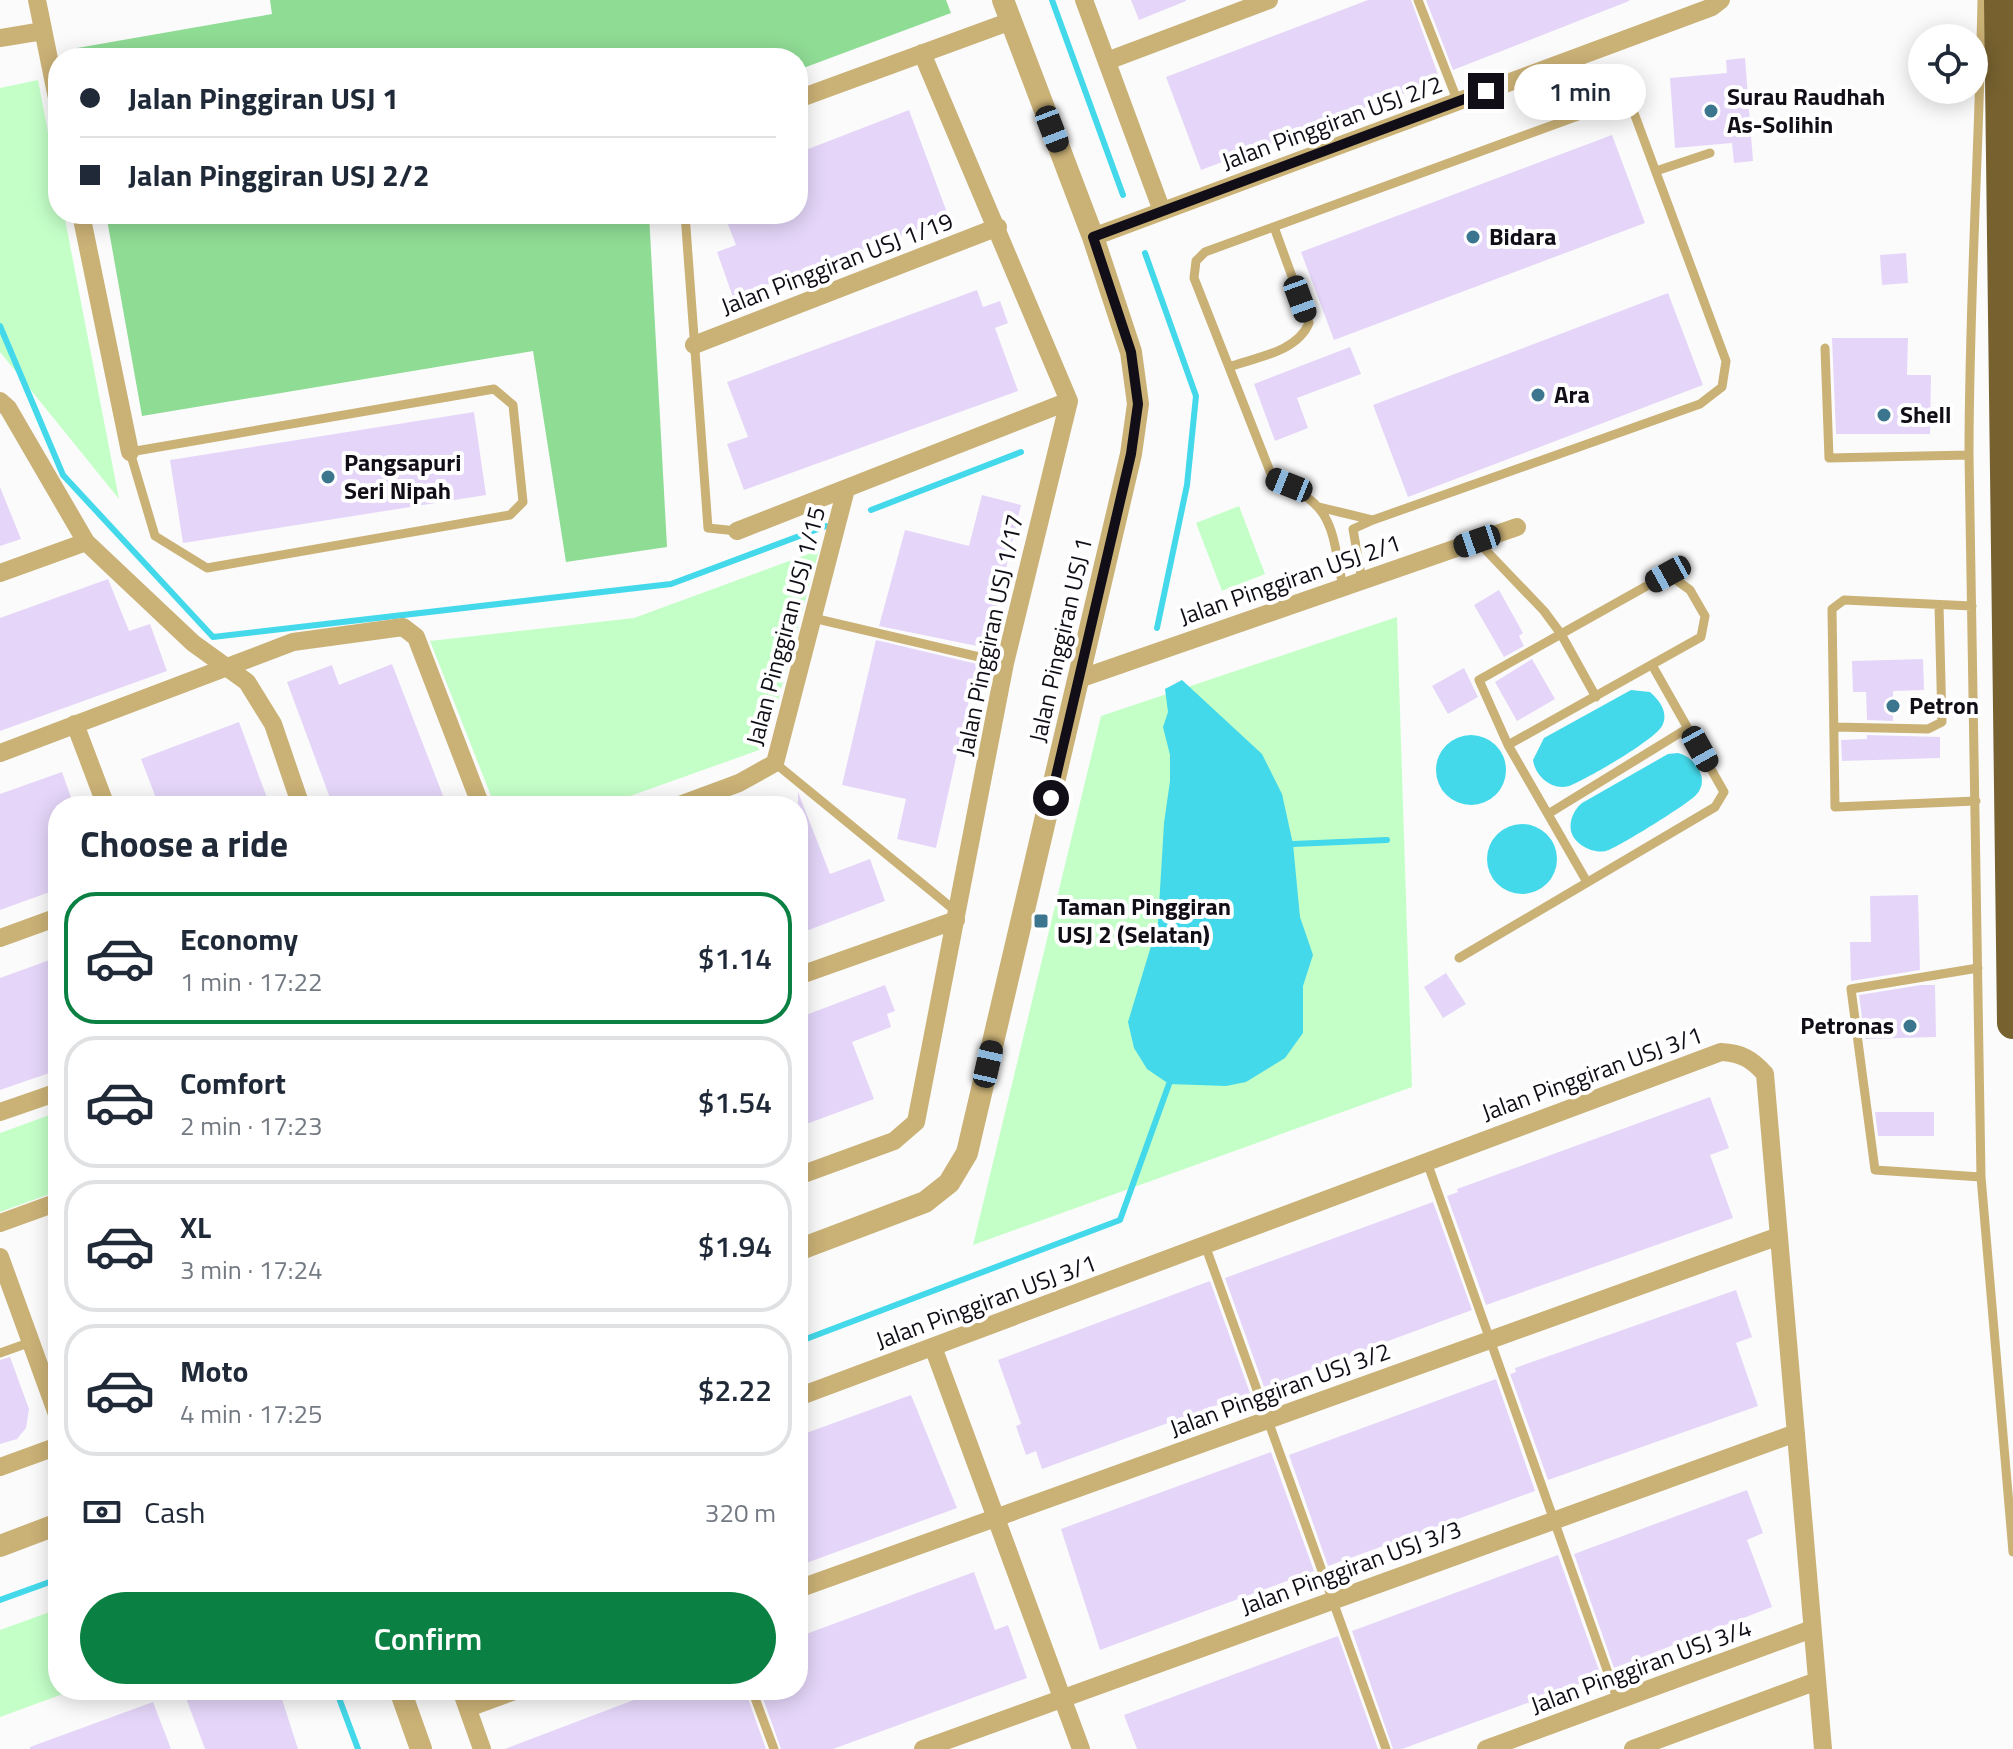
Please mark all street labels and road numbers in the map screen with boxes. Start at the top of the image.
street label: Jalan Pinggiran USJ 2/2 [1216,65,1447,179]
street label: Jalan Pinggiran USJ 1/19 [715,202,958,324]
street label: Jalan Pinggiran USJ 1/15 [736,502,834,749]
street label: Jalan Pinggiran USJ 1/17 [946,511,1032,759]
street label: Jalan Pinggiran USJ 2/1 [1174,524,1406,634]
street label: Jalan Pinggiran USJ 1 [1019,534,1101,746]
street label: Jalan Pinggiran USJ 3/1 [1476,1016,1707,1130]
street label: Jalan Pinggiran USJ 3/1 [870,1244,1101,1358]
street label: Jalan Pinggiran USJ 3/2 [1164,1332,1395,1446]
street label: Jalan Pinggiran USJ 3/3 [1235,1510,1466,1624]
street label: Jalan Pinggiran USJ 3/4 [1525,1609,1756,1723]

